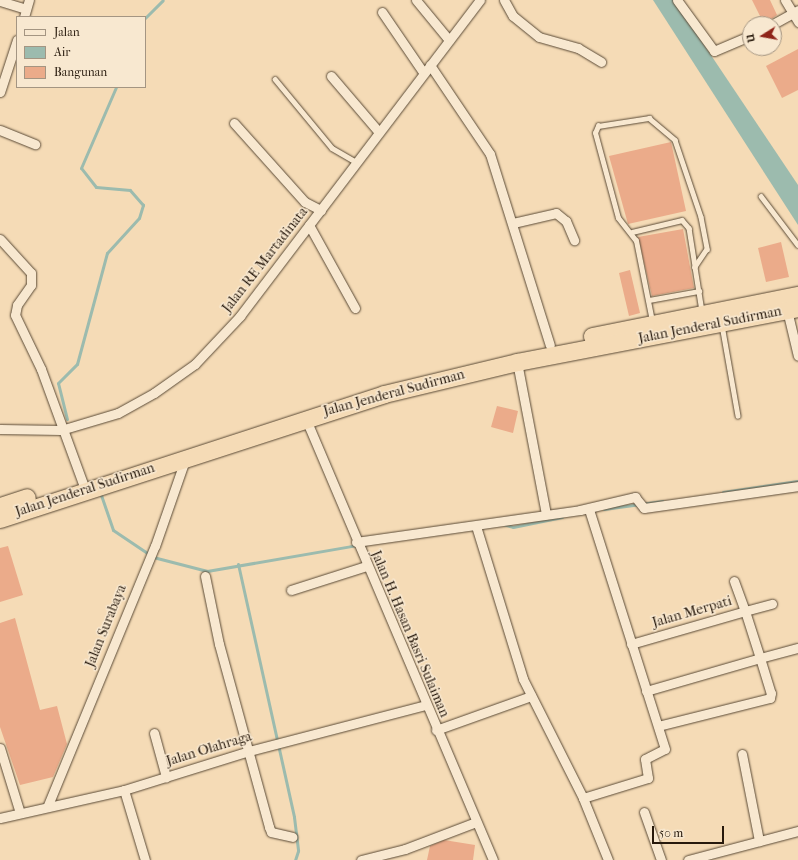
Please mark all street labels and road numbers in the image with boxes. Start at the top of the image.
street label: Jalan RE Martadinata [219,204,311,316]
street label: Jalan Jenderal Sudirman [637,303,783,347]
street label: Jalan Jenderal Sudirman [321,366,467,420]
street label: Jalan Jenderal Sudirman [13,459,157,521]
street label: Jalan H. Hasan Basri Sulaiman [367,548,453,720]
street label: Jalan Surabaya [82,582,130,670]
street label: Jalan Merpati [650,593,734,631]
street label: Jalan Olahraga [164,728,254,770]

